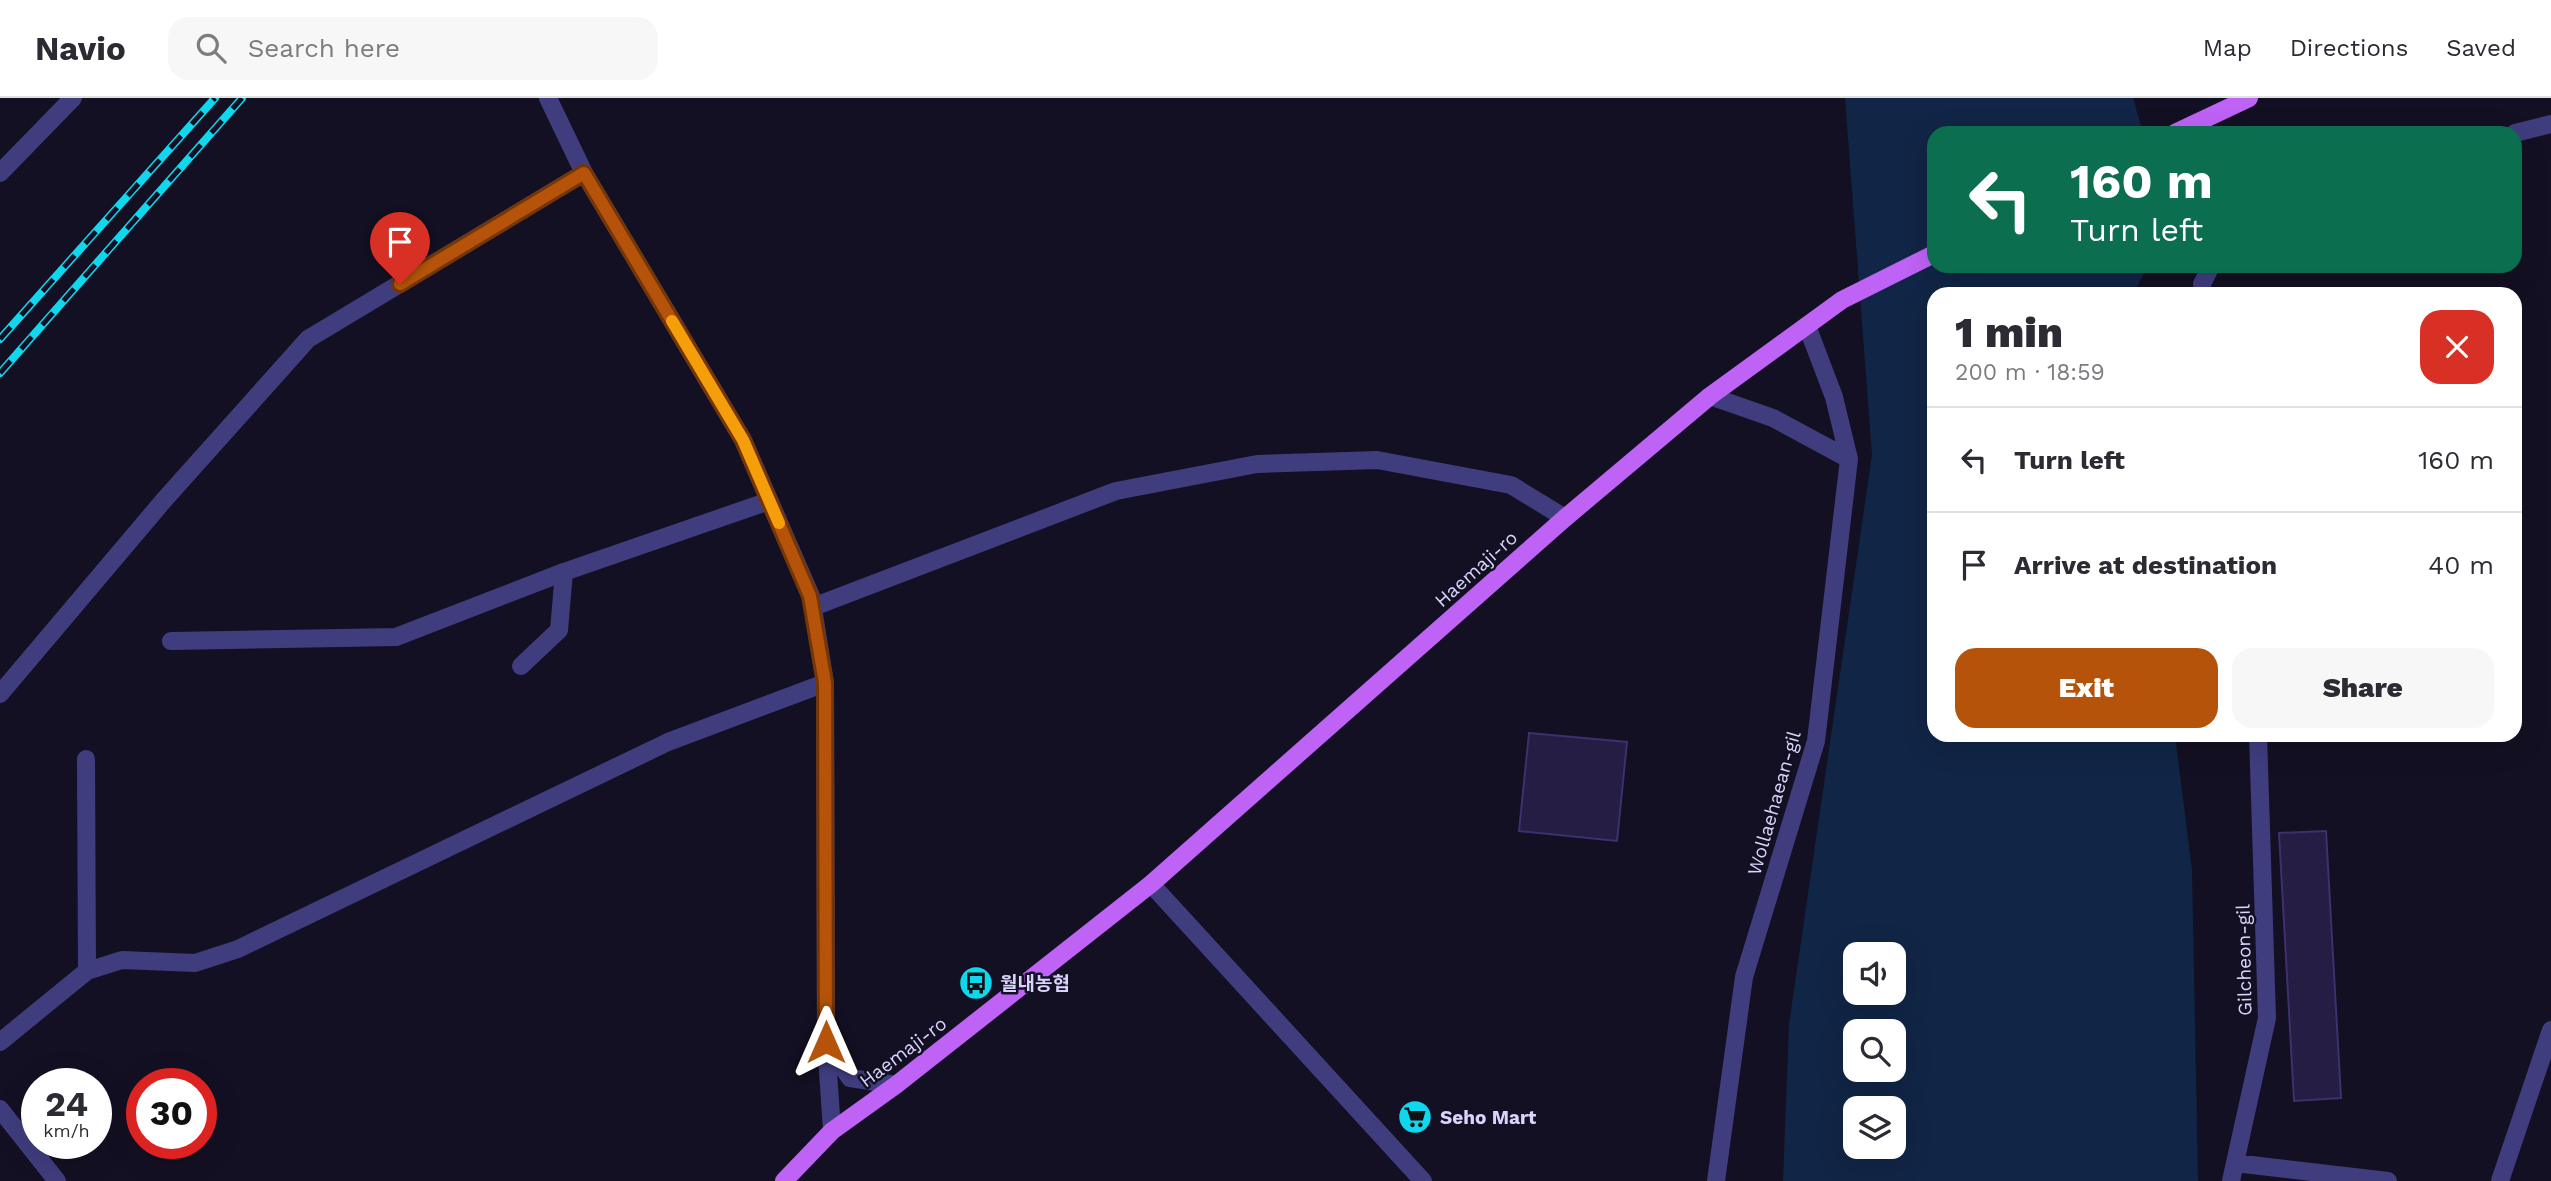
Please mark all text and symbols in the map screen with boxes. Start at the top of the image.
search box [168,17,658,80]
text: Navio [35,29,126,68]
icon: search [192,29,230,67]
text: Search here [248,33,400,63]
text: Map [2203,34,2252,62]
text: Directions [2290,34,2408,62]
text: Saved [2446,34,2516,62]
text: 160 m [2070,152,2213,210]
icon: left [1955,154,2046,245]
text: Turn left [2070,211,2203,249]
pin [370,212,430,284]
icon: arrive [381,223,419,261]
text: 1 min [1955,308,2063,357]
button: close [2420,310,2494,384]
text: 200 m · 18:59 [1955,359,2105,386]
icon: left [1955,441,1993,479]
text: Turn left [2014,445,2125,475]
text: 160 m [2418,445,2494,475]
street label: Haemaji-ro [1430,526,1522,612]
icon: arrive [1955,546,1993,584]
text: Arrive at destination [2014,550,2277,580]
text: 40 m [2428,550,2494,580]
button: Exit [1955,648,2218,728]
button: Share [2232,648,2494,728]
street label: Wollaehaean-gil [1742,728,1806,878]
street label: Gilcheon-gil [2232,904,2256,1016]
map controls [1843,942,1906,1159]
button: sound [1843,942,1906,1005]
bus stop icon: 월내농협 [957,964,995,1002]
place label: 월내농협 [1000,972,1070,995]
position arrow [789,1005,863,1079]
street label: Haemaji-ro [855,1012,951,1092]
button: search [1843,1019,1906,1082]
speed limit sign: 30 [126,1068,217,1159]
text: 24 [45,1083,88,1125]
button: layers [1843,1096,1906,1159]
supermarket icon: Seho Mart [1396,1098,1434,1136]
place label: Seho Mart [1440,1106,1537,1129]
text: km/h [43,1120,90,1141]

